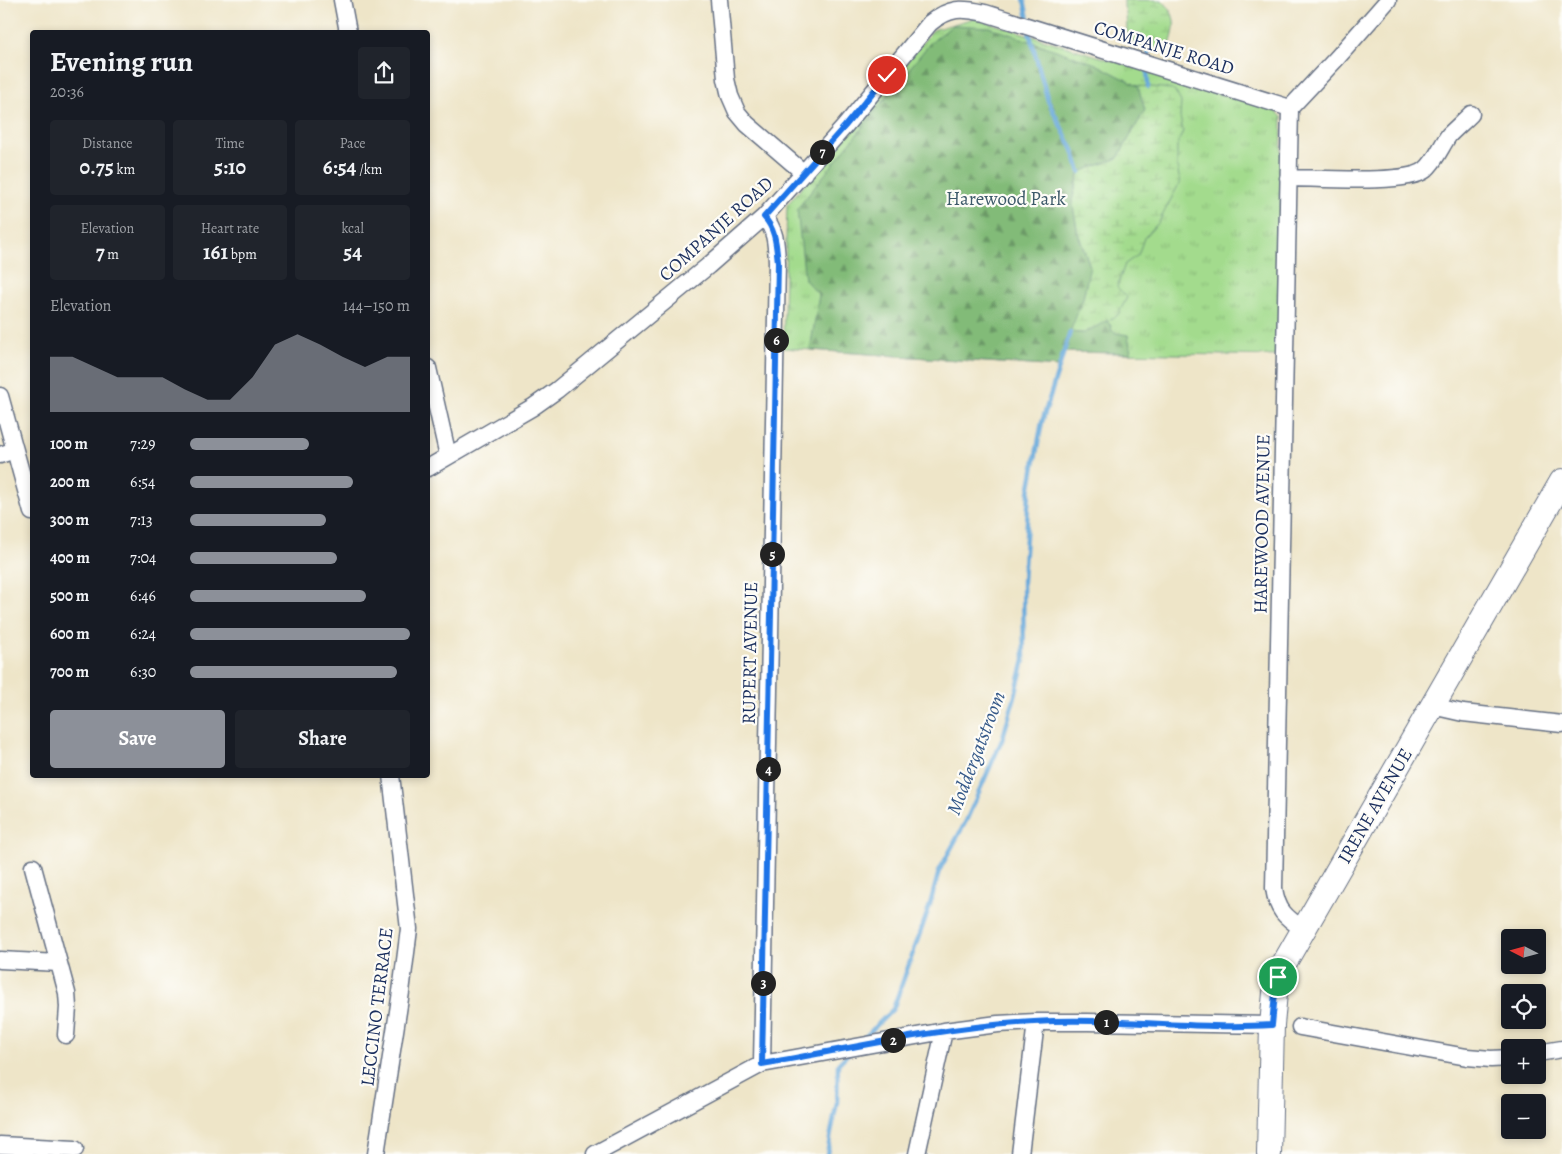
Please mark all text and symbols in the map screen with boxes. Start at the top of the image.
street label: COMPANJE ROAD [1091,14,1237,82]
text: Evening run [50,43,193,81]
button: share [358,47,410,99]
pin [866,54,908,96]
icon: check [873,61,901,89]
text: 20:36 [50,81,84,103]
text: Distance [82,134,132,153]
text: Time [215,134,245,153]
text: Pace [340,134,366,153]
pin: 7 [810,140,834,164]
text: 7 [820,143,825,162]
text: 0.75 [79,153,114,181]
text: 5:10 [214,153,246,181]
text: 6:54 [323,153,356,181]
text: km [114,160,135,179]
text: /km [356,160,382,179]
street label: COMPANJE ROAD [653,171,779,287]
park label: Harewood Park [946,186,1067,212]
text: Elevation [80,219,134,238]
text: Heart rate [201,219,259,238]
text: kcal [341,219,364,238]
text: 7 [96,238,105,266]
text: 161 [203,238,228,266]
text: 54 [343,238,362,266]
text: m [105,245,119,264]
text: bpm [228,245,257,264]
text: Elevation [50,295,111,317]
text: 144–150 m [343,295,410,317]
pin: 6 [764,328,788,352]
text: 6 [773,331,780,350]
text: 100 m [50,433,88,455]
text: 7:29 [130,433,155,455]
street label: HAREWOOD AVENUE [1247,434,1277,614]
text: 200 m [50,471,90,493]
text: 6:54 [130,471,155,493]
text: 300 m [50,509,89,531]
text: 7:13 [130,509,153,531]
pin: 5 [760,542,784,566]
text: 5 [770,545,775,564]
text: 400 m [50,547,90,569]
text: 7:04 [130,547,156,569]
street label: RUPERT AVENUE [736,582,764,724]
text: 500 m [50,585,89,607]
text: 6:46 [130,585,156,607]
text: 600 m [50,623,90,645]
text: 6:24 [130,623,156,645]
text: 700 m [50,661,89,683]
text: 6:30 [130,661,156,683]
water label: Moddergatstroom [940,687,1012,819]
button: Save [50,710,225,768]
button: Share [235,710,410,768]
street label: IRENE AVENUE [1331,744,1419,868]
pin: 4 [756,756,780,782]
text: 4 [765,760,772,779]
street label: LECCINO TERRACE [354,926,400,1088]
north arrow [1501,929,1546,974]
map controls [1501,929,1546,1139]
pin [1257,956,1299,998]
icon: arrive [1264,963,1292,991]
pin: 3 [750,970,776,996]
text: 3 [760,974,767,993]
button: locate [1501,984,1546,1029]
pin: 1 [1094,1010,1118,1034]
text: 1 [1104,1013,1109,1032]
pin: 2 [880,1028,906,1052]
text: 2 [890,1031,897,1050]
button: + [1501,1039,1546,1084]
button: − [1501,1094,1546,1139]

